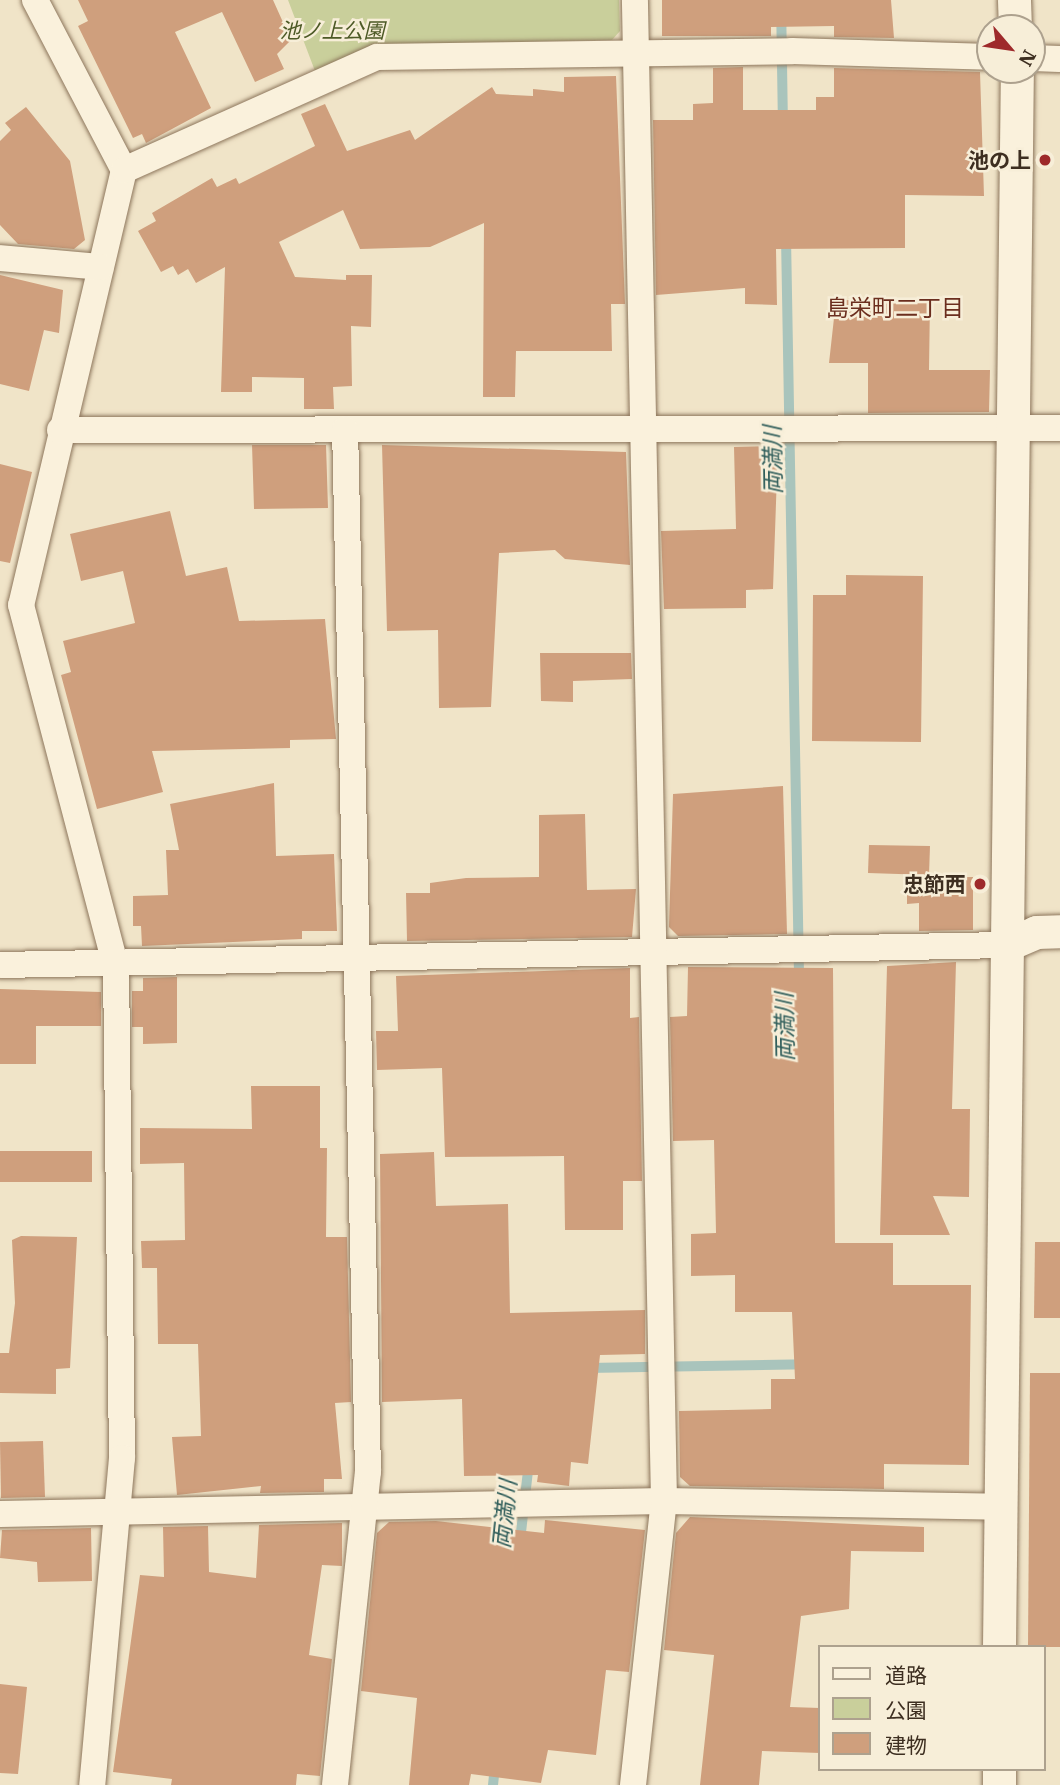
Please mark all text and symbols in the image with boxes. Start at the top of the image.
north arrow [976,14,1046,84]
park label: 池ノ上公園 [280,17,384,43]
text: N [1013,46,1042,71]
place label: 池の上 [968,147,1031,173]
marker: 池の上 [1037,152,1053,168]
district label: 島栄町二丁目 [826,293,964,321]
water label: 両満川 [758,425,786,495]
place label: 忠節西 [903,871,966,897]
marker: 忠節西 [972,876,988,892]
water label: 両満川 [770,992,798,1062]
water label: 両満川 [487,1478,521,1550]
legend [818,1645,1046,1771]
text: 道路 [885,1661,927,1689]
text: 公園 [885,1696,927,1724]
text: 建物 [885,1731,927,1759]

